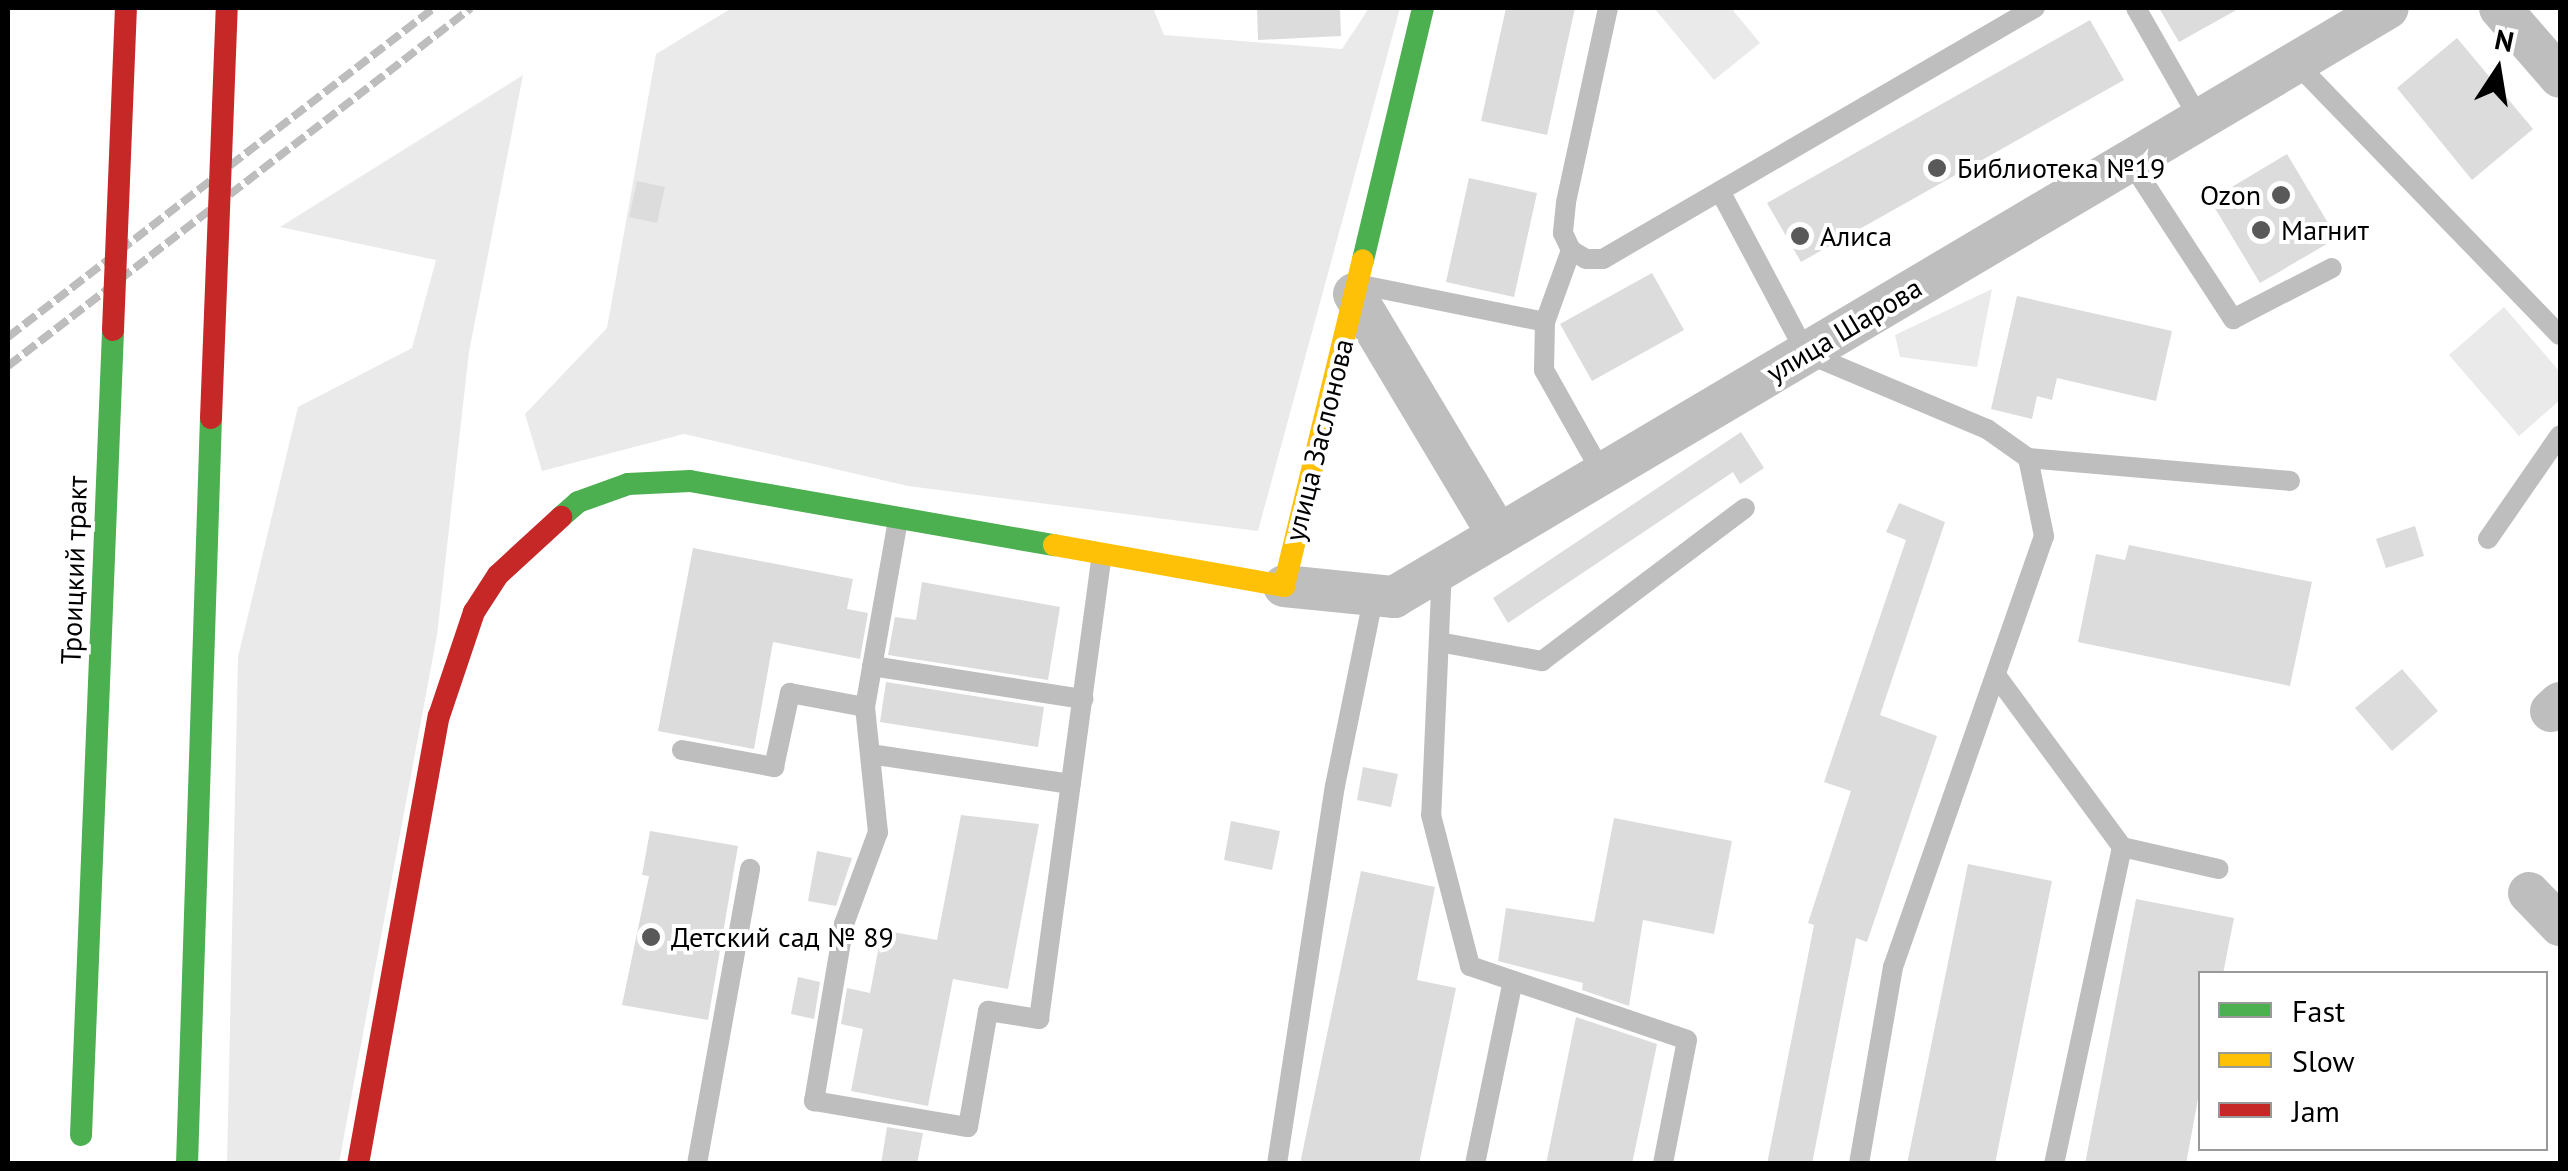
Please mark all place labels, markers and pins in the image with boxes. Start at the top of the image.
place label: Библиотека №19 [1957,151,2165,185]
marker: Библиотека №19 [1926,157,1948,179]
place label: Ozon [2200,178,2261,212]
marker: Ozon [2270,184,2292,206]
place label: Магнит [2281,213,2369,247]
place label: Алиса [1820,219,1892,253]
marker: Магнит [2250,219,2272,241]
marker: Алиса [1789,225,1811,247]
place label: Детский сад № 89 [671,920,894,954]
marker: Детский сад № 89 [640,926,662,948]

